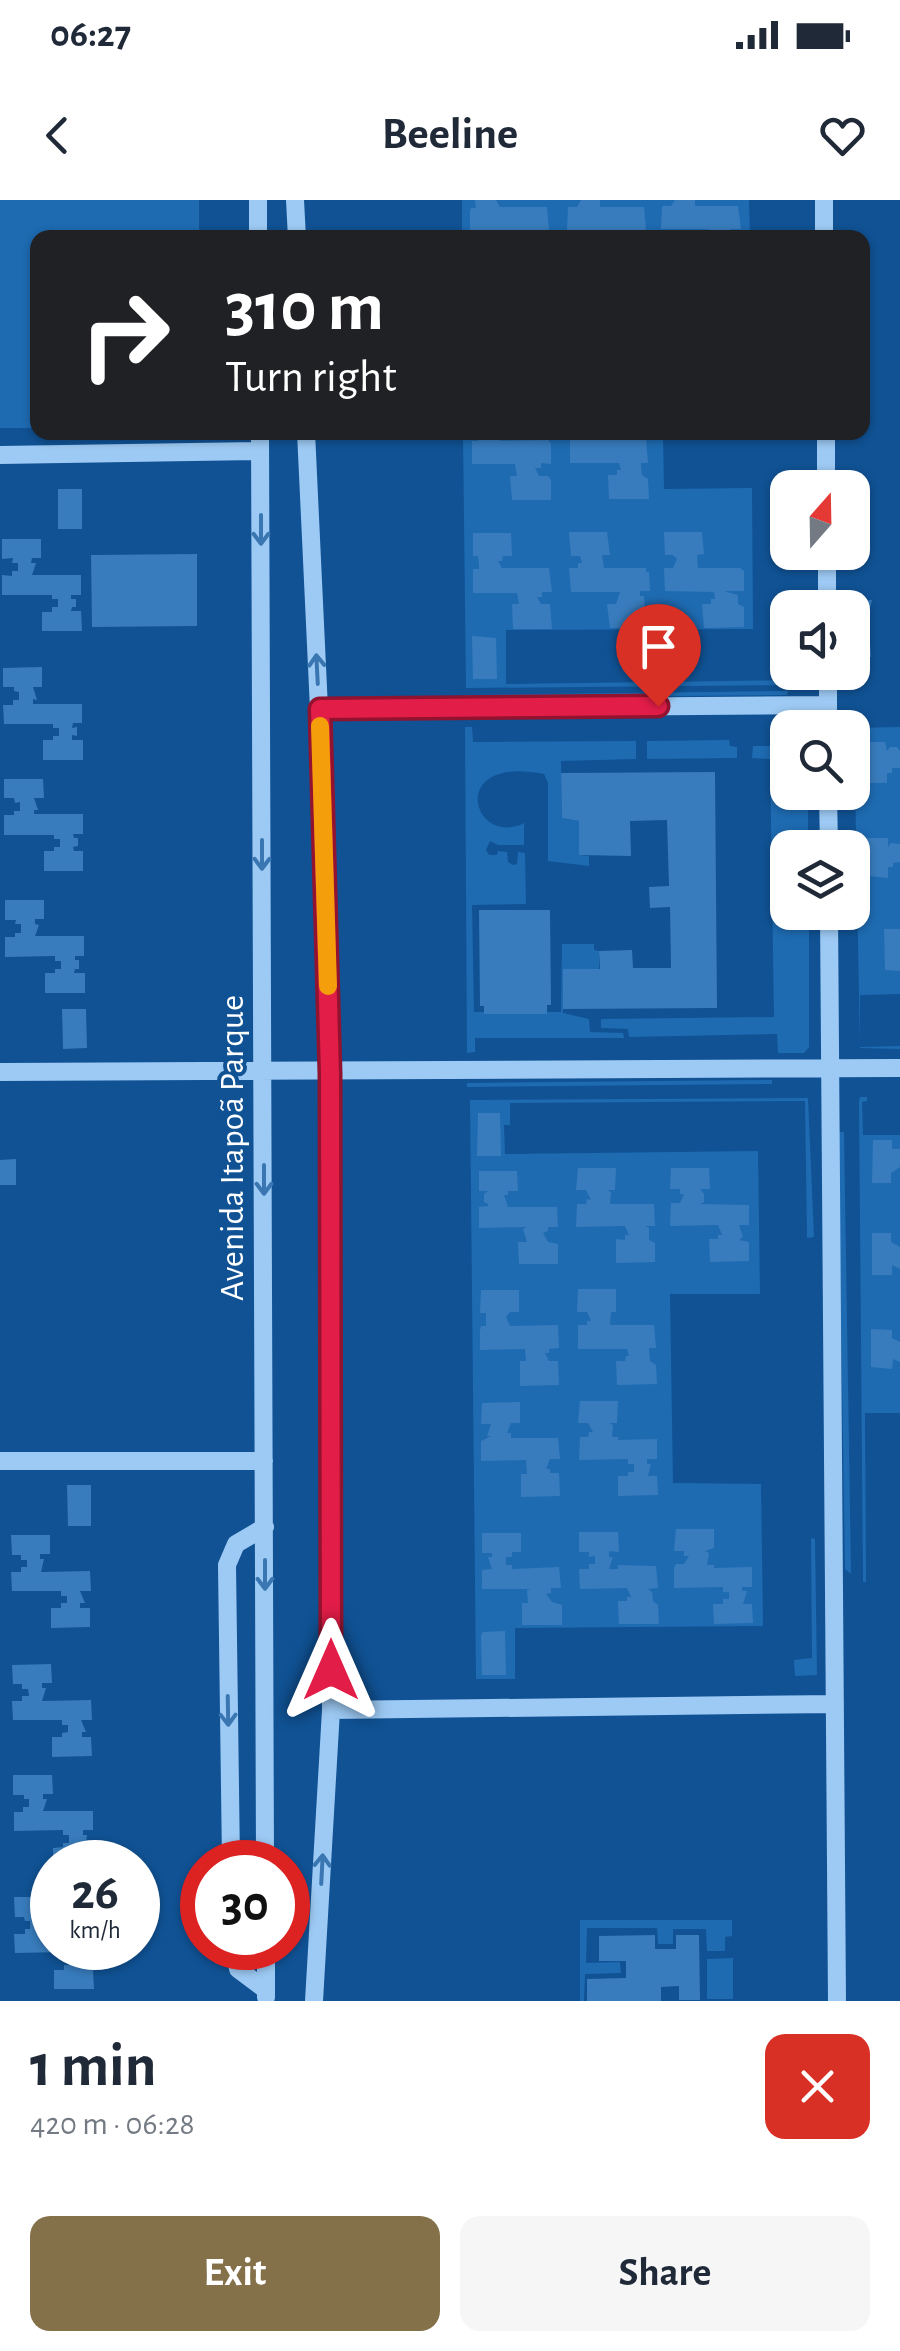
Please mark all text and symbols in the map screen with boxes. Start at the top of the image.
text: 06:27 [50,16,131,54]
icon: back [30,108,85,163]
icon: heart [815,108,870,163]
text: Beeline [382,112,518,157]
icon: right [60,270,190,400]
text: 310 m [225,273,384,343]
text: Turn right [225,355,397,400]
north arrow [770,470,870,570]
map controls [770,470,870,930]
one-way arrow [252,512,270,545]
button: sound [770,590,870,690]
pin [616,604,701,707]
icon: arrive [631,619,686,674]
one-way arrow [308,654,327,686]
button: search [770,710,870,810]
button: layers [770,830,870,930]
one-way arrow [253,838,272,870]
street label: Avenida Itapoã Parque [215,995,250,1301]
one-way arrow [254,1162,274,1195]
one-way arrow [256,1558,274,1590]
position arrow [279,1618,383,1722]
one-way arrow [219,1694,238,1726]
speed limit sign: 30 [180,1840,310,1970]
one-way arrow [313,1853,332,1885]
text: 26 [71,1868,119,1918]
text: km/h [69,1918,121,1943]
button: close [765,2034,870,2139]
text: 1 min [30,2037,156,2097]
text: 420 m · 06:28 [30,2108,195,2140]
button: Exit [30,2216,440,2331]
button: Share [460,2216,870,2331]

